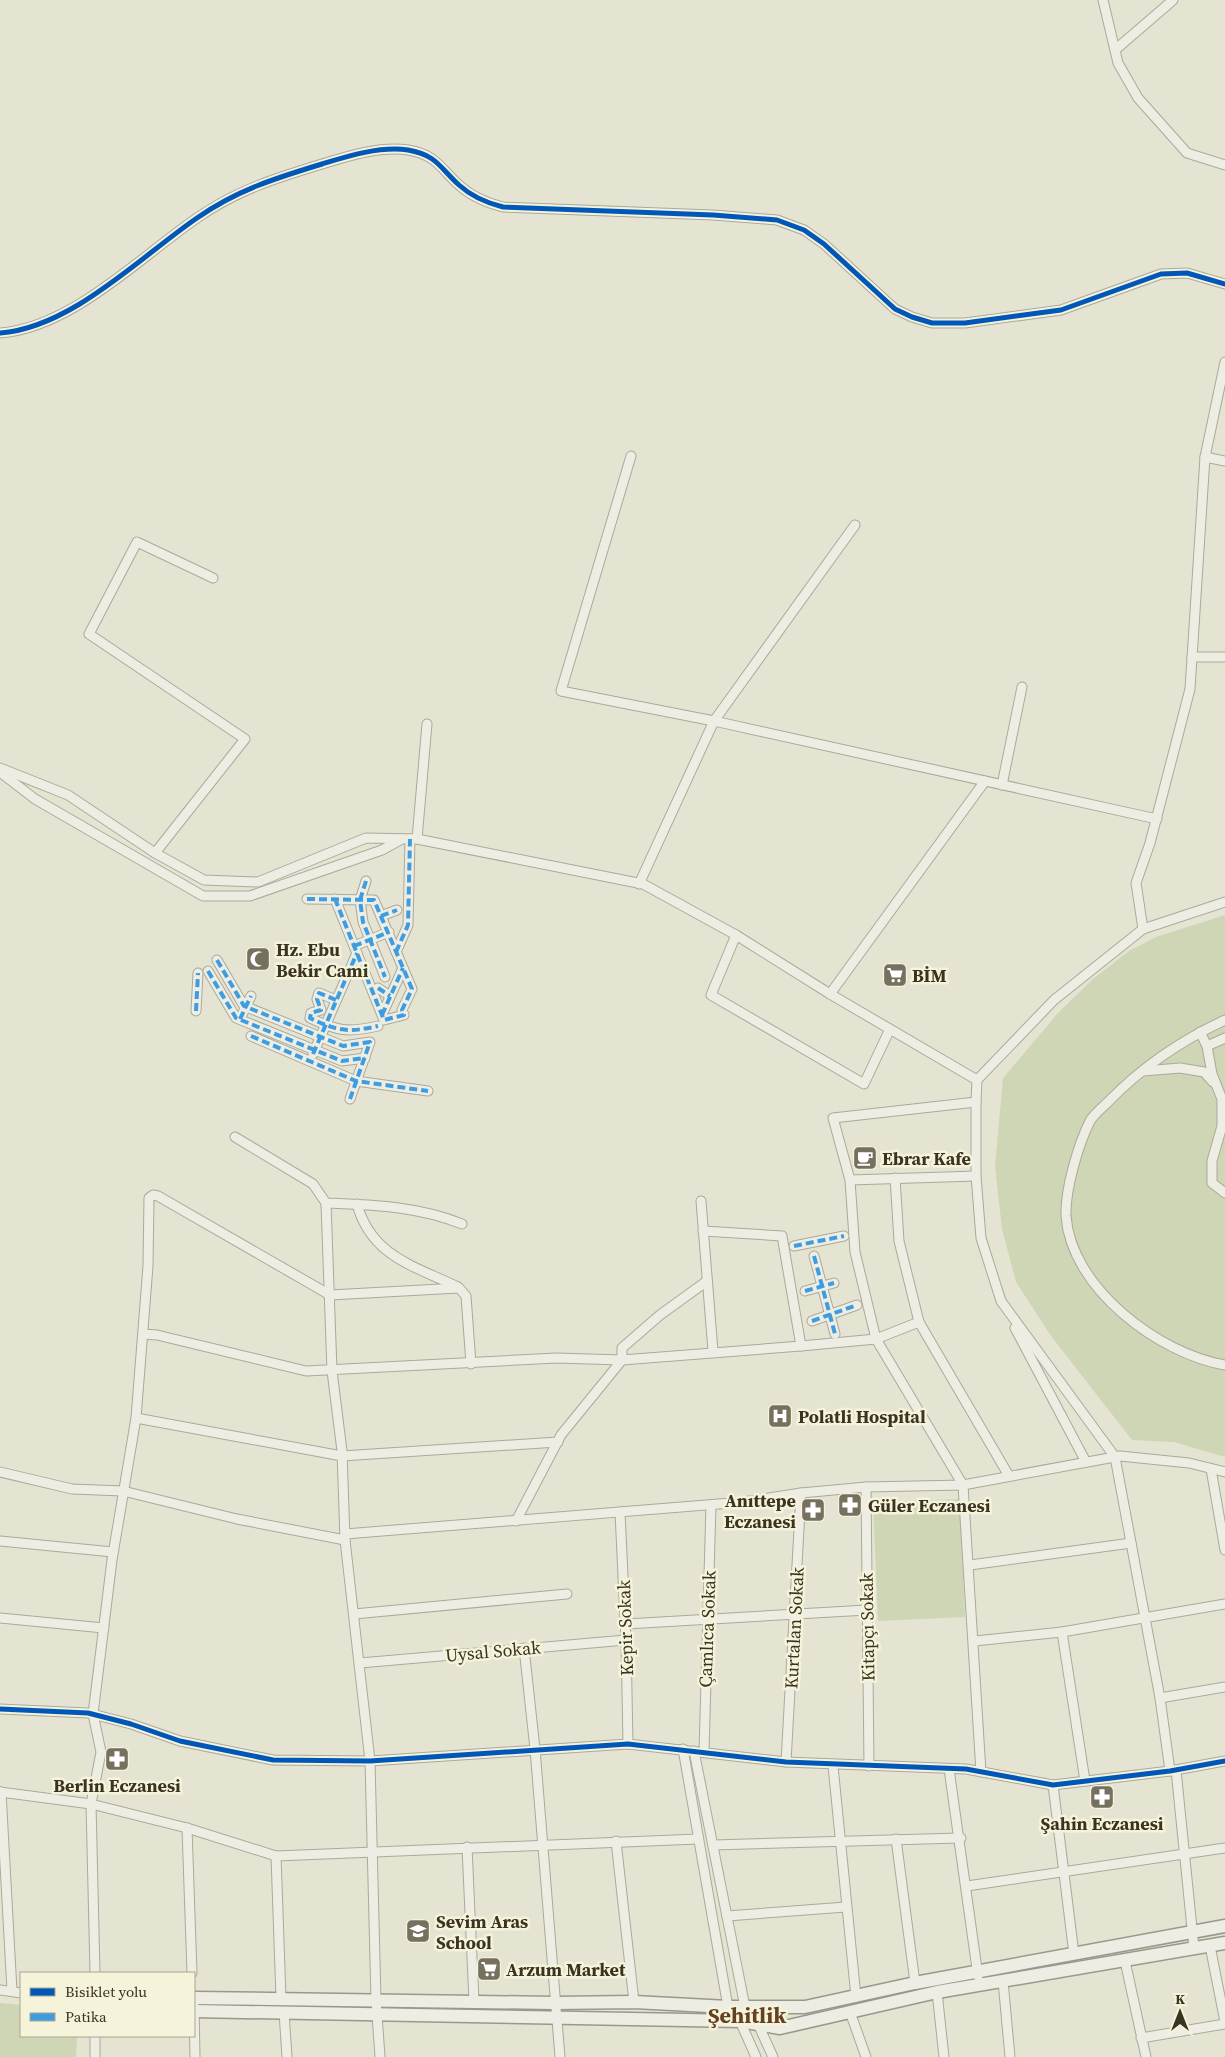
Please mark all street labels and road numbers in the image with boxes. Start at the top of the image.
street label: Kurtalan Sokak [778,1566,810,1690]
street label: Çamlıca Sokak [692,1570,722,1688]
street label: Kitapçı Sokak [854,1572,880,1682]
street label: Kepir Sokak [611,1579,639,1676]
street label: Uysal Sokak [444,1634,542,1668]

